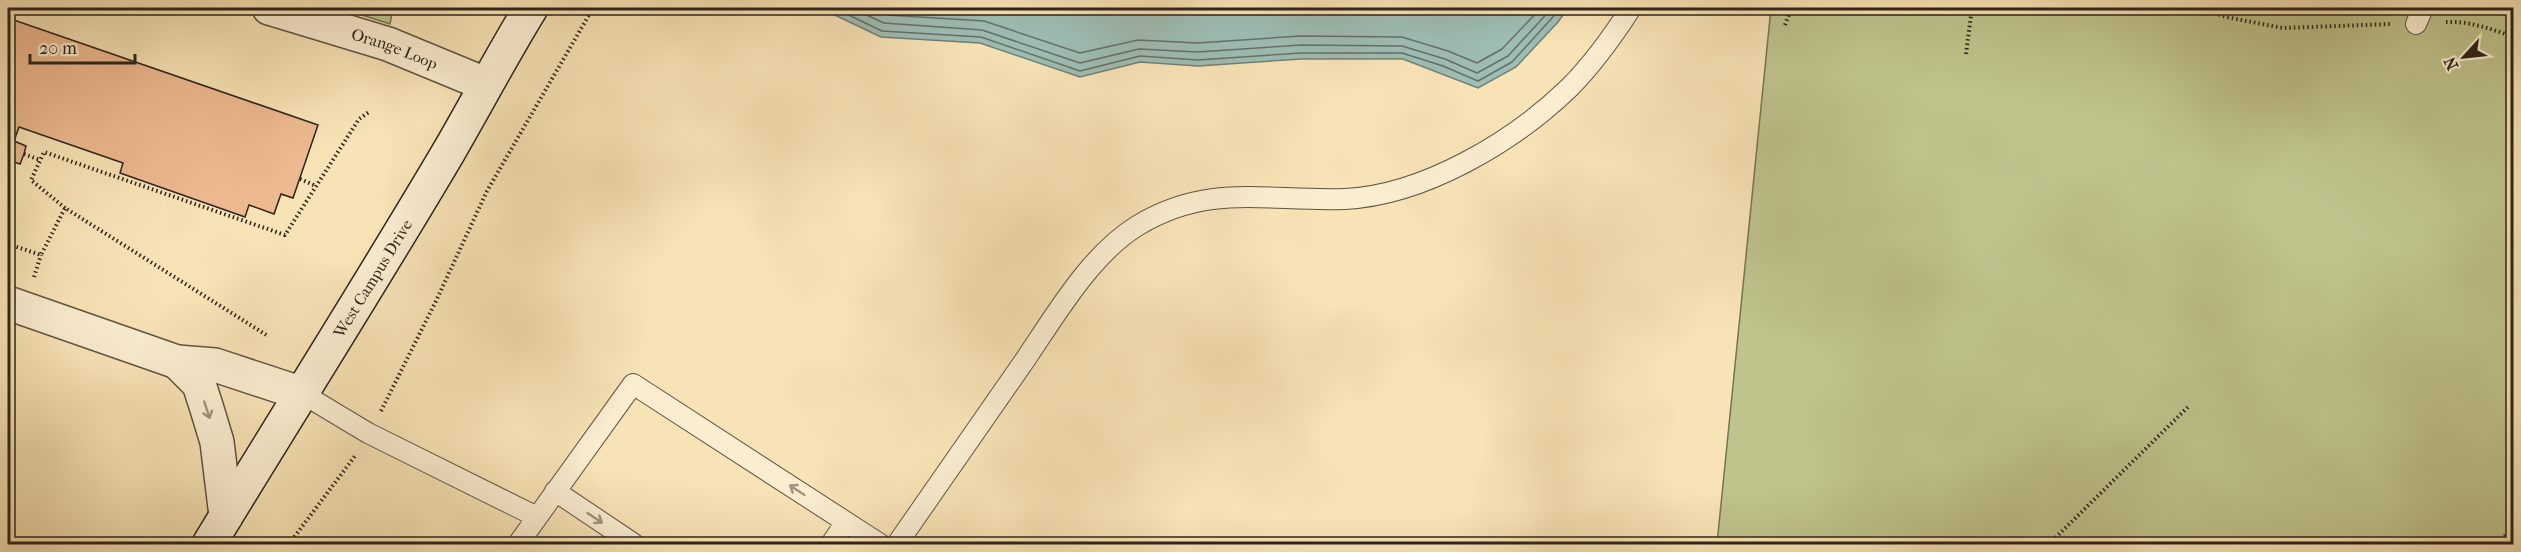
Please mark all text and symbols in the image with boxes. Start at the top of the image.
street label: Orange Loop [349,24,441,74]
scale bar [30,27,135,65]
north arrow [2434,27,2494,87]
text: 20 m [39,38,77,59]
text: N [2439,53,2462,73]
street label: West Campus Drive [329,216,416,342]
one-way arrow [203,400,214,419]
one-way arrow [789,484,806,496]
one-way arrow [586,511,603,524]

